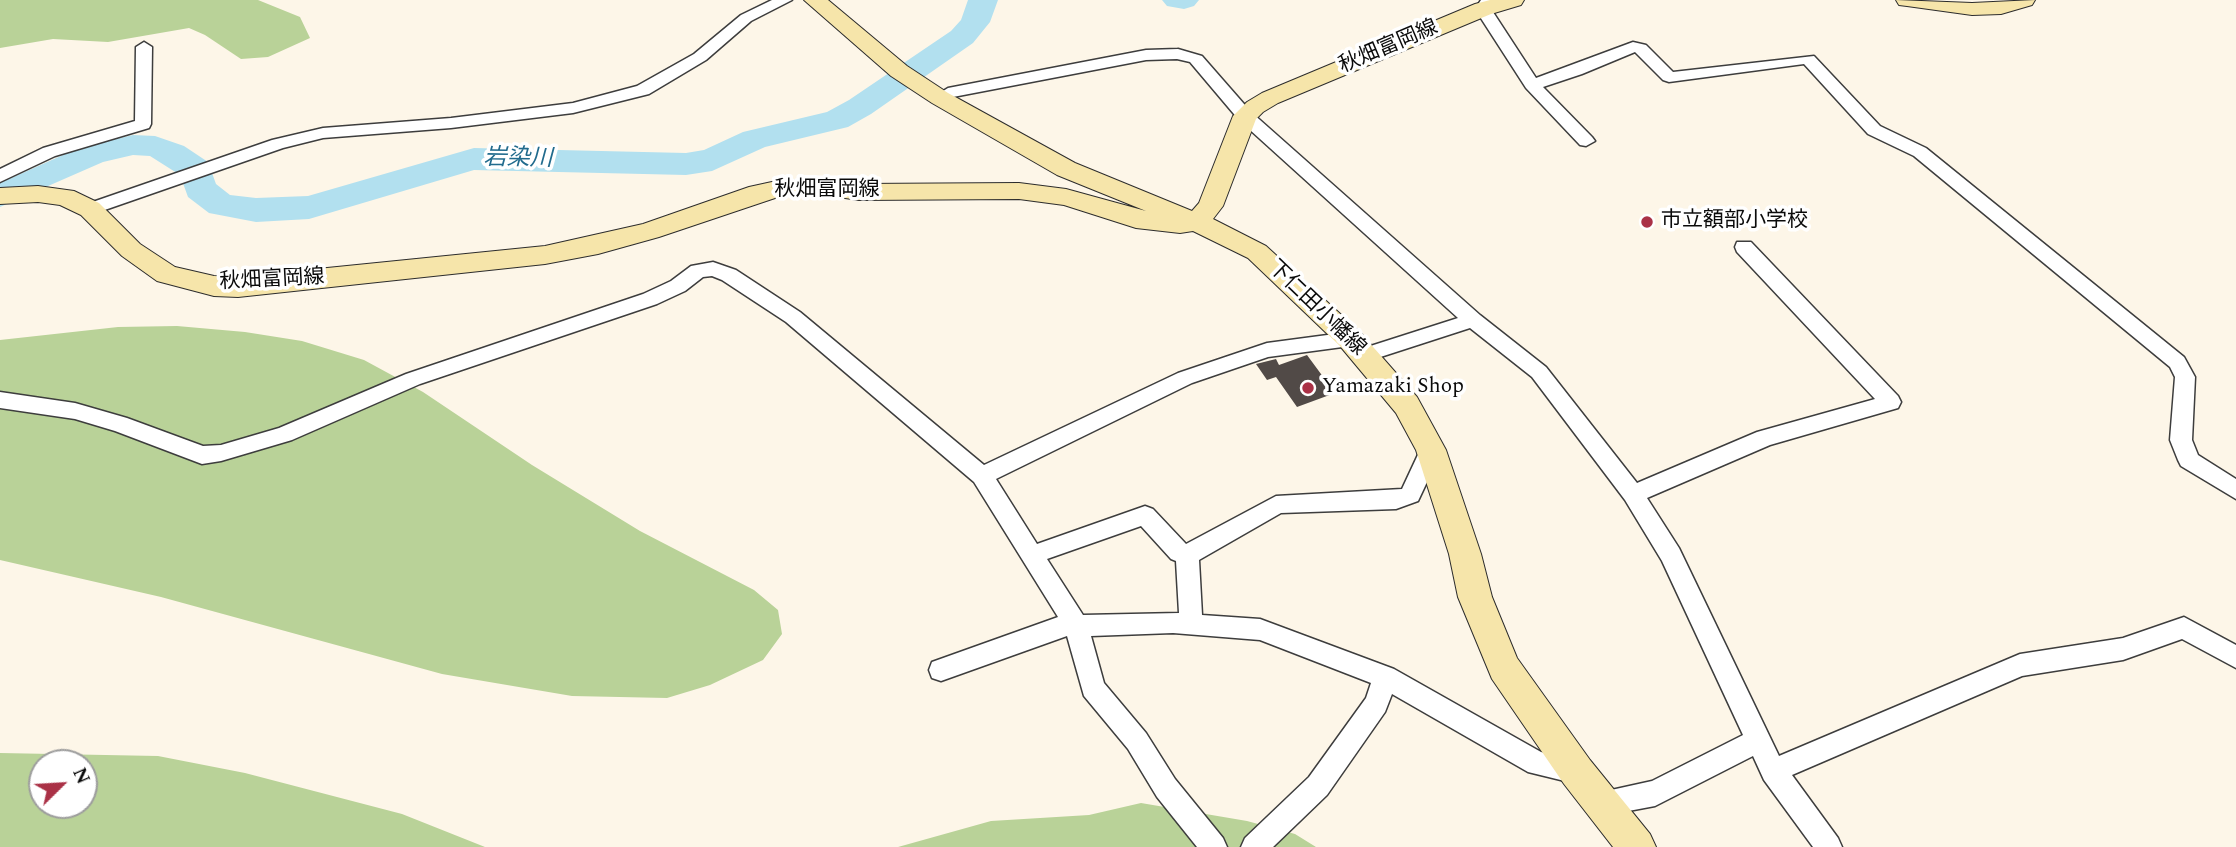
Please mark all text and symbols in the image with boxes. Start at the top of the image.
street label: 秋畑富岡線 [1336,16,1442,80]
water label: 岩染川 [483,146,553,174]
street label: 秋畑富岡線 [775,178,879,204]
place label: 市立額部小学校 [1661,209,1808,235]
marker: 市立額部小学校 [1639,214,1655,230]
street label: 下仁田小幡線 [1262,256,1370,362]
street label: 秋畑富岡線 [219,266,325,296]
place label: Yamazaki Shop [1322,375,1464,401]
marker: Yamazaki Shop [1300,380,1316,396]
north arrow [28,749,98,819]
text: N [64,763,97,789]

